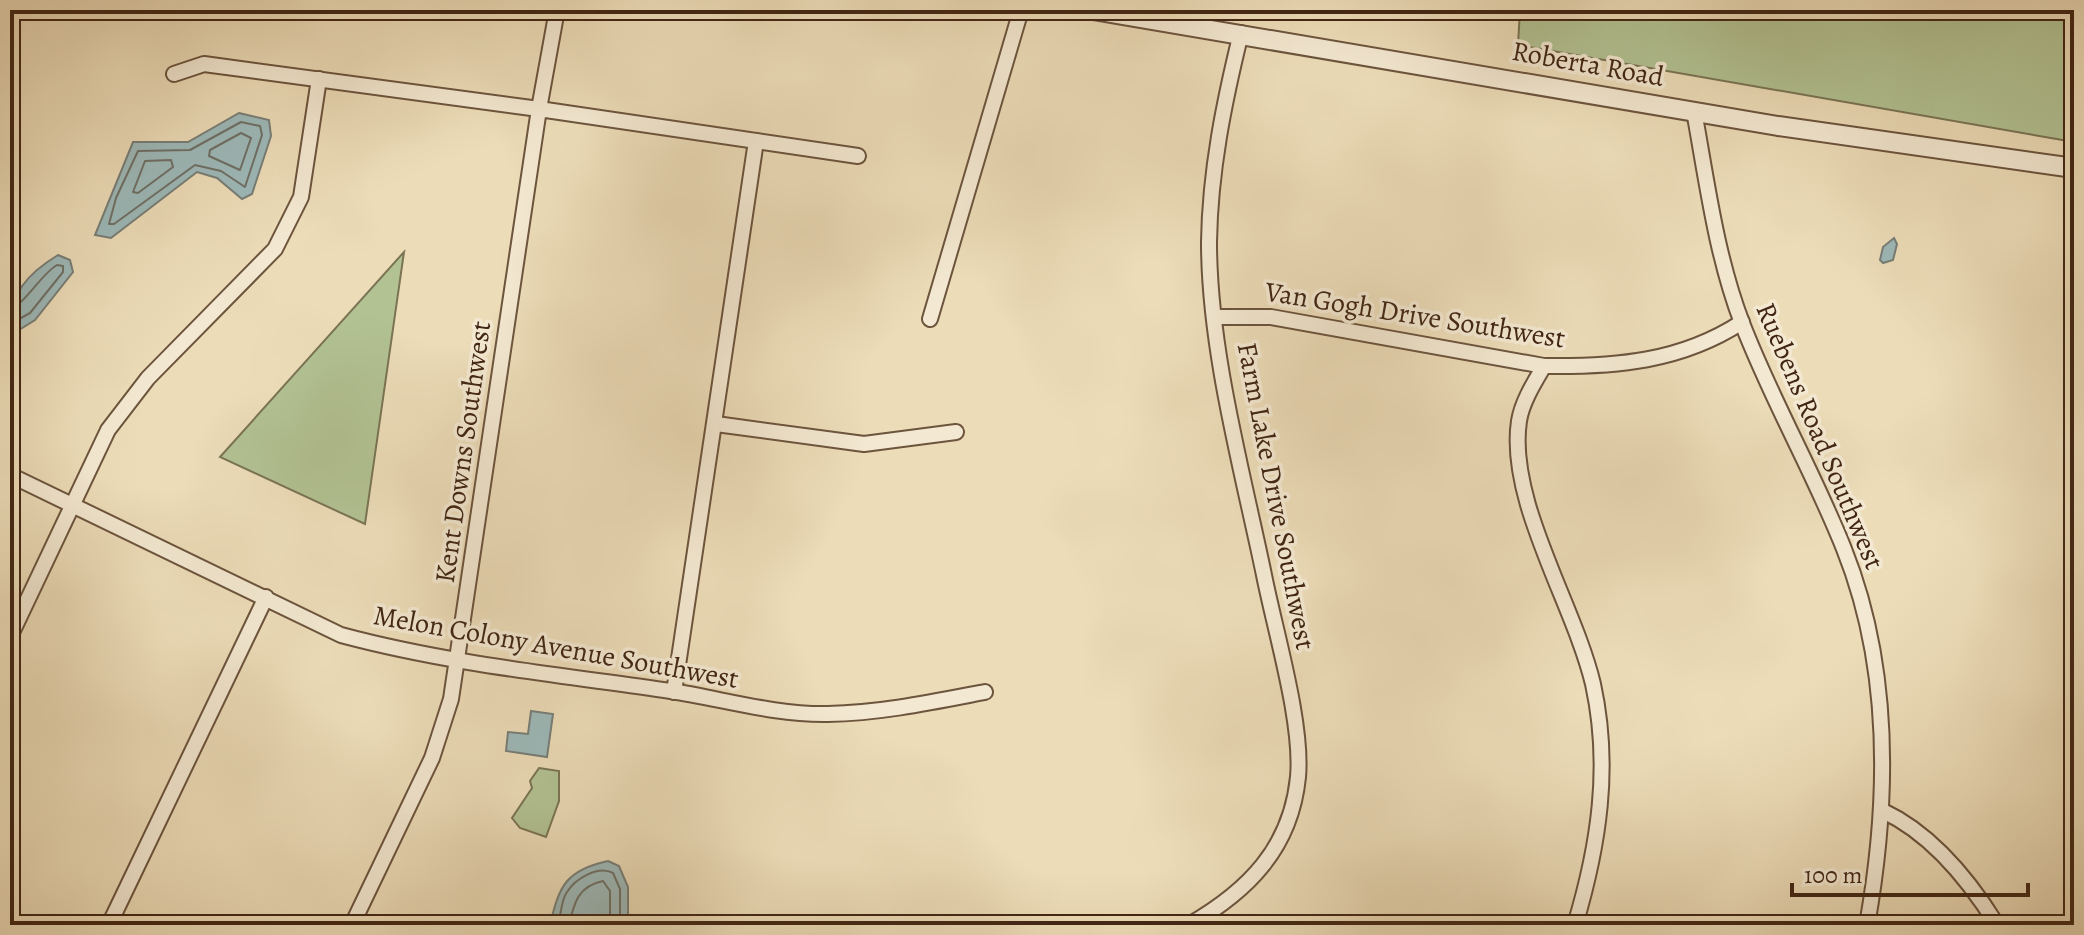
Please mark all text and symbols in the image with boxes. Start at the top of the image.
street label: Roberta Road [1509,32,1668,96]
street label: Van Gogh Drive Southwest [1261,272,1568,357]
street label: Ruebens Road Southwest [1747,297,1893,575]
street label: Kent Downs Southwest [426,319,500,585]
street label: Farm Lake Drive Southwest [1228,339,1324,653]
street label: Melon Colony Avenue Southwest [370,596,742,698]
scale bar [1792,847,2028,897]
text: 100 m [1804,859,1863,891]

